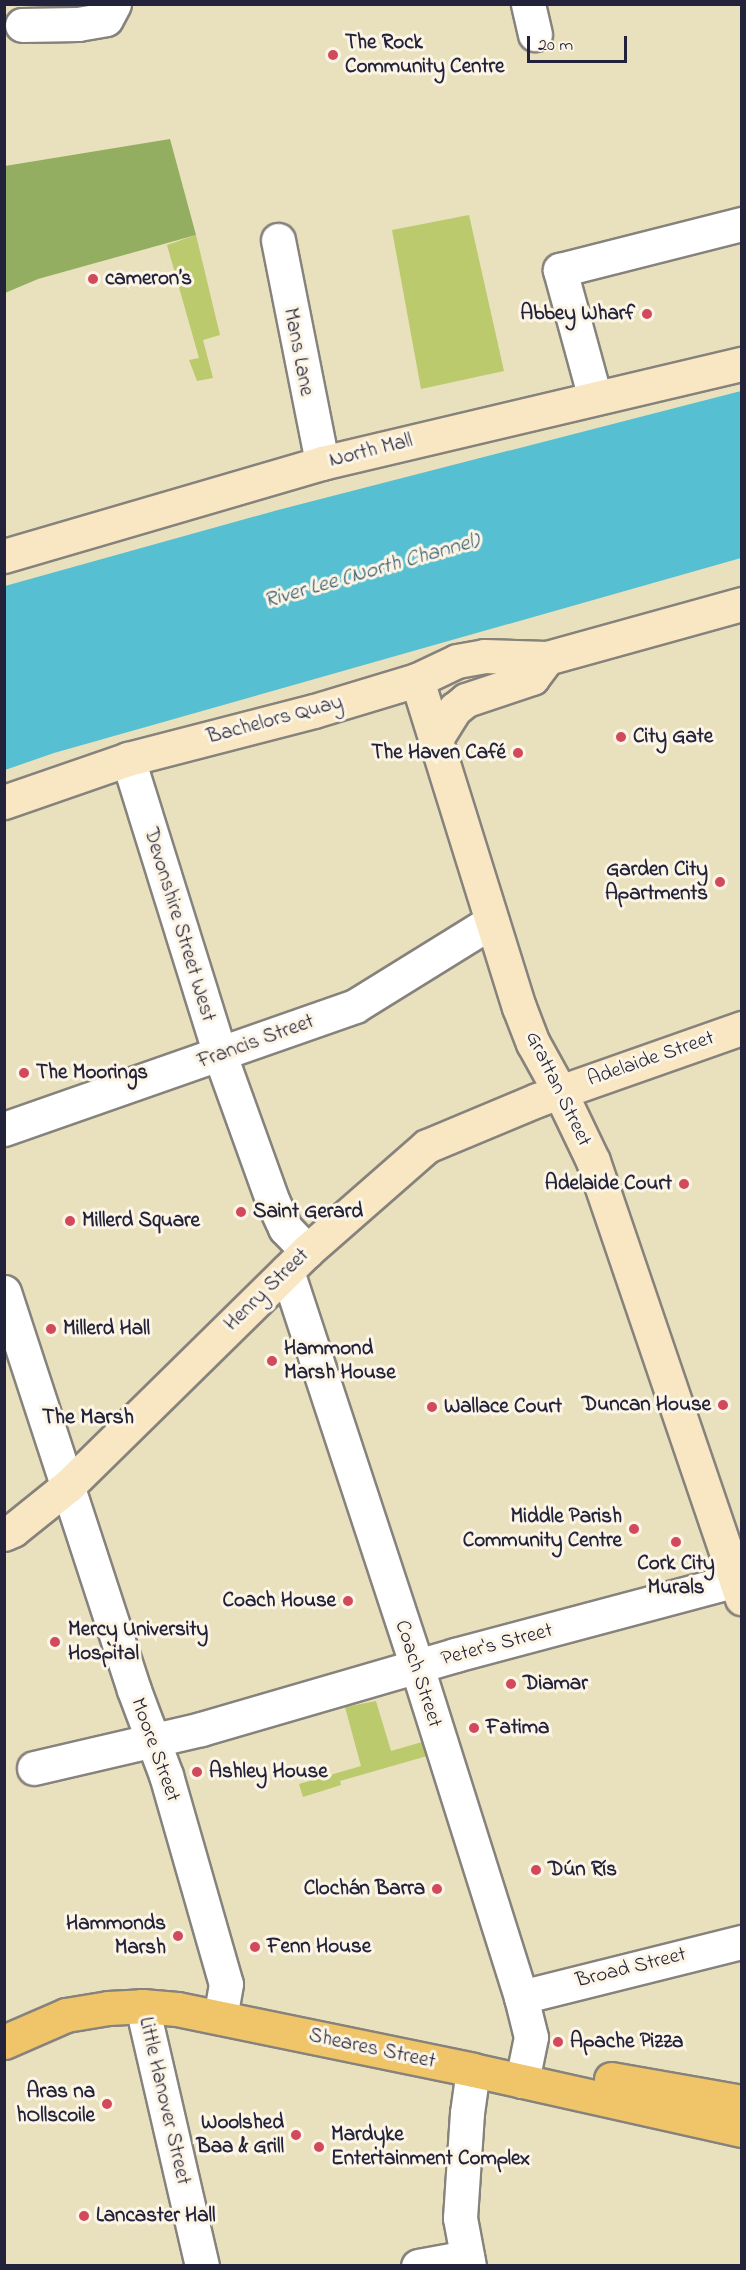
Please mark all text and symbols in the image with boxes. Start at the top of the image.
scale bar [530,24,630,62]
place label: The Rock Community Centre [345,30,504,80]
text: 20 m [538,33,573,59]
marker: The Rock Community Centre [326,48,340,62]
place label: cameron’s [105,266,192,292]
marker: cameron’s [86,272,100,286]
place label: Abbey Wharf [520,301,635,327]
street label: Mans Lane [277,306,319,398]
marker: Abbey Wharf [640,307,654,321]
street label: North Mall [327,428,415,474]
water label: River Lee (North Channel) [261,529,483,615]
street label: Bachelors Quay [204,690,346,750]
place label: City Gate [633,724,713,750]
marker: City Gate [614,730,628,744]
place label: The Haven Café [371,740,506,766]
marker: The Haven Café [511,746,525,760]
street label: Devonshire Street West [138,825,220,1025]
place label: Garden City Apartments [605,857,708,907]
marker: Garden City Apartments [713,875,727,889]
street label: Francis Street [194,1009,318,1075]
street label: Adelaide Street [584,1026,718,1092]
street label: Grattan Street [519,1027,597,1151]
place label: The Moorings [36,1060,148,1086]
marker: The Moorings [17,1066,31,1080]
place label: Adelaide Court [545,1171,672,1197]
marker: Adelaide Court [677,1177,691,1191]
place label: Saint Gerard [253,1199,363,1225]
marker: Saint Gerard [234,1205,248,1219]
place label: Millerd Square [82,1208,200,1234]
marker: Millerd Square [63,1214,77,1228]
street label: Henry Street [219,1243,315,1337]
place label: Millerd Hall [63,1316,150,1342]
marker: Millerd Hall [44,1322,58,1336]
place label: Hammond Marsh House [284,1336,396,1386]
marker: Hammond Marsh House [265,1354,279,1368]
place label: Duncan House [582,1392,711,1418]
place label: Wallace Court [444,1394,562,1420]
marker: Duncan House [716,1398,730,1412]
marker: Wallace Court [425,1400,439,1414]
district label: The Marsh [42,1406,134,1432]
place label: Middle Parish Community Centre [463,1504,622,1554]
marker: Middle Parish Community Centre [627,1522,641,1536]
marker: Cork City Murals [669,1535,683,1549]
place label: Cork City Murals [637,1551,715,1601]
place label: Coach House [222,1588,336,1614]
marker: Coach House [341,1594,355,1608]
place label: Mercy University Hospital [68,1617,208,1667]
street label: Coach Street [389,1617,447,1731]
street label: Peter's Street [439,1618,555,1672]
marker: Mercy University Hospital [46,1633,64,1651]
place label: Diamar [523,1671,588,1697]
marker: Diamar [504,1677,518,1691]
street label: Moore Street [125,1695,185,1805]
place label: Fatima [486,1715,549,1741]
marker: Fatima [467,1721,481,1735]
place label: Ashley House [209,1759,328,1785]
marker: Ashley House [190,1765,204,1779]
place label: Dún Rís [548,1857,617,1883]
marker: Dún Rís [529,1863,543,1877]
place label: Clochán Barra [304,1876,425,1902]
marker: Clochán Barra [430,1882,444,1896]
place label: Hammonds Marsh [66,1911,166,1961]
marker: Hammonds Marsh [171,1929,185,1943]
place label: Fenn House [267,1934,371,1960]
marker: Fenn House [248,1940,262,1954]
street label: Broad Street [573,1942,689,1994]
street label: Little Hanover Street [132,2015,196,2187]
street label: Sheares Street [306,2023,438,2075]
place label: Apache Pizza [570,2029,683,2055]
marker: Apache Pizza [551,2035,565,2049]
place label: Aras na hOllscoile [17,2079,95,2129]
marker: Aras na hOllscoile [100,2097,114,2111]
place label: Woolshed Baa & Grill [197,2110,284,2160]
place label: Mardyke Entertainment Complex [331,2122,530,2172]
marker: Woolshed Baa & Grill [289,2128,303,2142]
marker: Mardyke Entertainment Complex [312,2140,326,2154]
place label: Lancaster Hall [96,2203,216,2229]
marker: Lancaster Hall [77,2209,91,2223]

